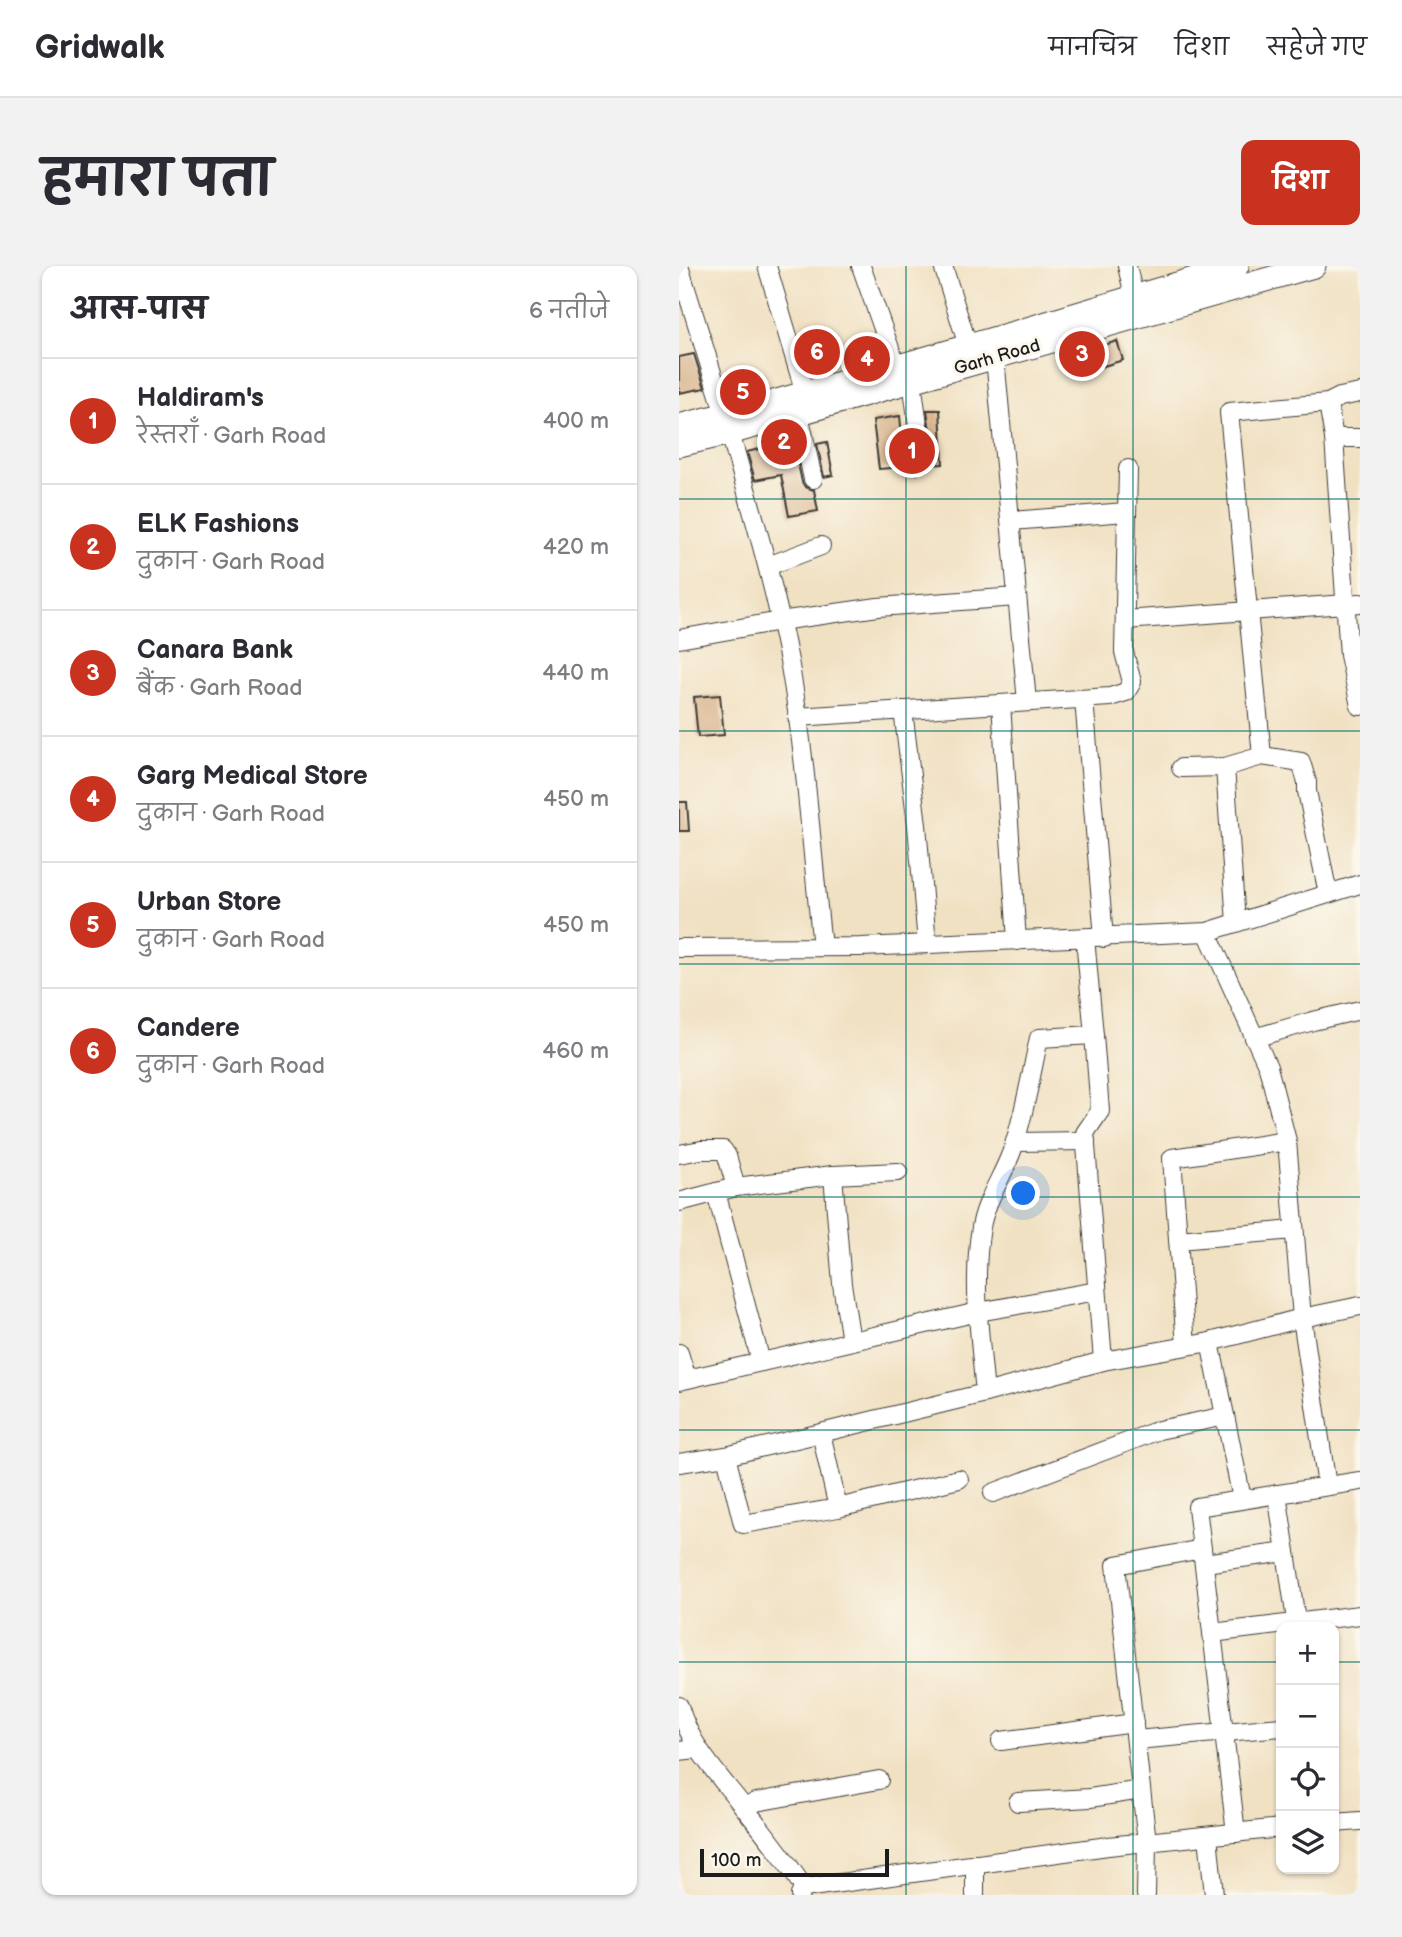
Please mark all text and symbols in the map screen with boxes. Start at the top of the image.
text: Gridwalk [35,28,165,68]
text: मानचित्र [1049,33,1137,62]
text: दिशा [1175,33,1229,62]
text: सहेजे गए [1267,33,1367,62]
button: दिशा [1241,140,1360,225]
text: हमारा पता [42,151,273,210]
text: आस-पास [70,292,207,328]
text: 6 नतीजे [529,297,609,325]
pin: 6 [794,326,840,378]
pin: 3 [1059,328,1105,380]
pin: 4 [844,333,890,385]
street label: Garh Road [952,335,1042,379]
pin: 5 [720,366,766,418]
text: Haldiram's [137,383,264,414]
text: 1 [88,407,98,435]
text: 400 m [543,407,609,435]
pin: 2 [761,416,807,468]
text: रेस्तराँ · Garh Road [137,422,326,450]
pin: 1 [889,425,935,477]
text: ELK Fashions [137,509,299,540]
text: 2 [86,533,100,561]
text: 420 m [543,533,609,561]
text: दुकान · Garh Road [137,548,325,576]
text: Canara Bank [137,635,293,666]
text: 3 [86,659,100,687]
text: 440 m [542,659,609,687]
text: बैंक · Garh Road [137,674,303,702]
text: Garg Medical Store [137,761,368,792]
text: 4 [86,785,100,813]
text: 450 m [543,785,609,813]
text: दुकान · Garh Road [137,800,325,828]
text: Urban Store [137,887,281,918]
text: 5 [86,911,100,939]
text: 450 m [543,911,609,939]
text: दुकान · Garh Road [137,926,325,954]
text: Candere [137,1013,240,1044]
text: 6 [86,1037,100,1065]
text: 460 m [542,1037,609,1065]
text: दुकान · Garh Road [137,1052,325,1080]
your location [1006,1176,1040,1210]
map controls [1276,1622,1339,1874]
button: + [1276,1622,1339,1685]
button: − [1276,1685,1339,1748]
button: locate [1276,1748,1339,1811]
button: layers [1276,1811,1339,1874]
scale bar [700,1846,889,1878]
text: 100 m [711,1849,762,1872]

